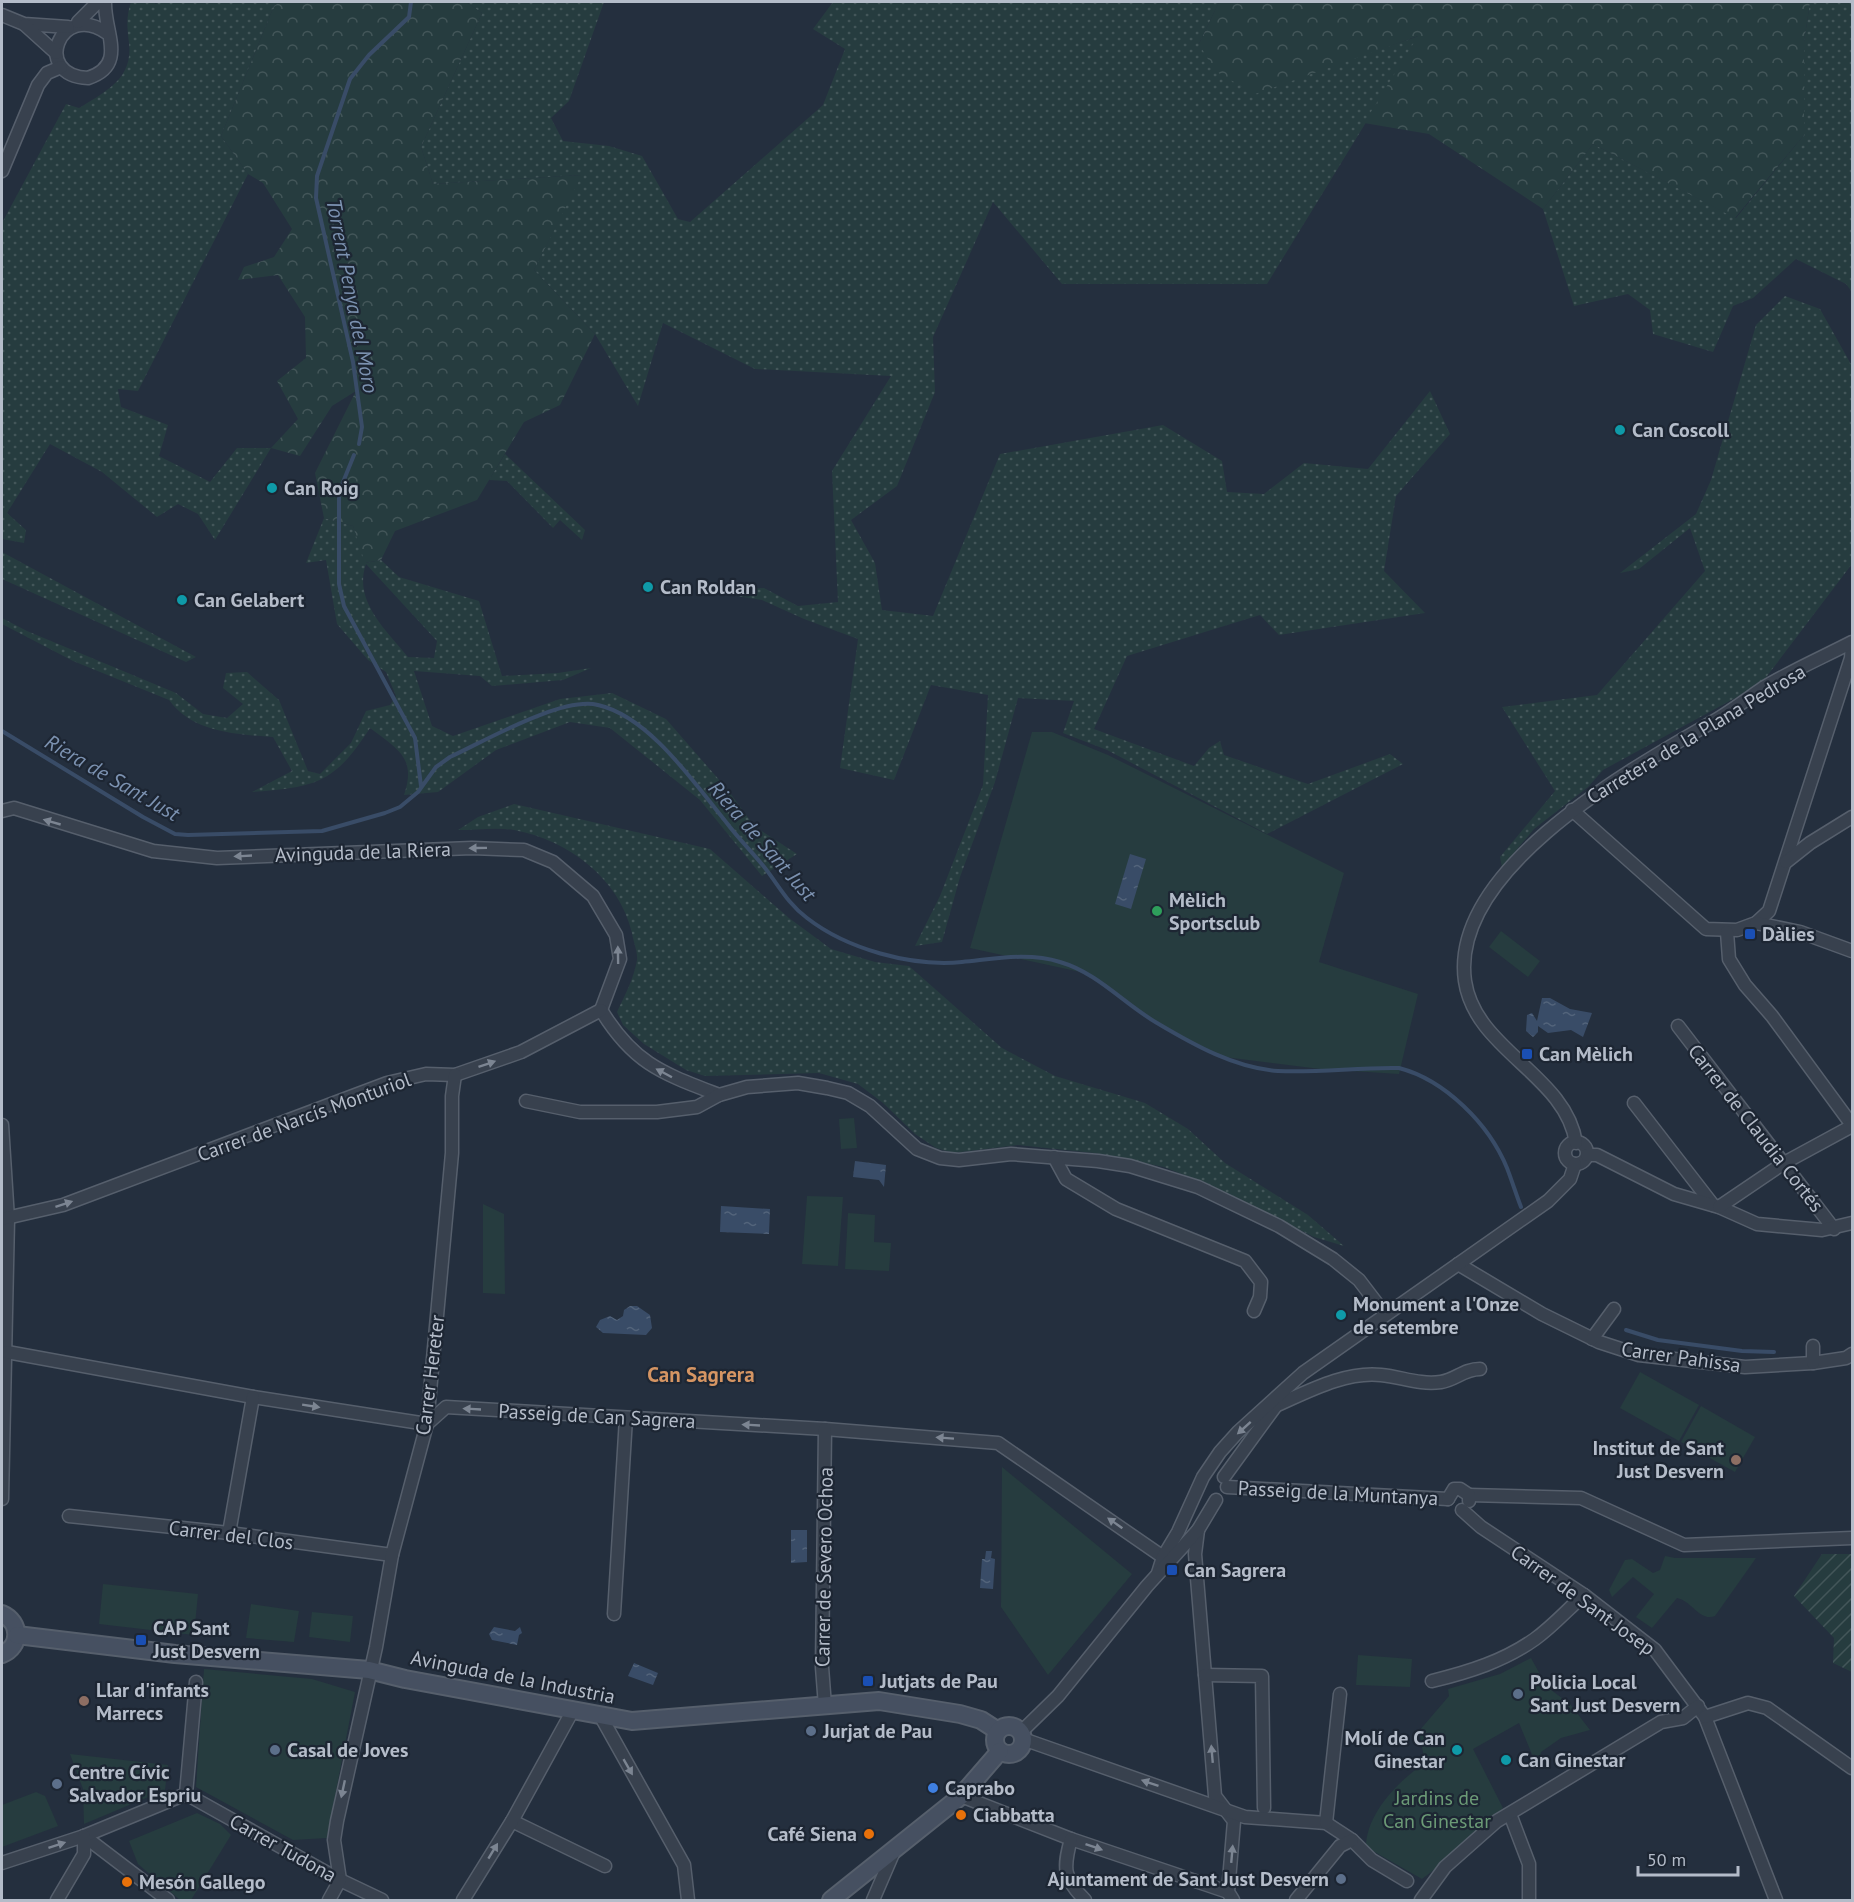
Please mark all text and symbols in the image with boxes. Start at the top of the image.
water label: Torrent Penya del Moro [320,196,385,396]
place label: Can Coscoll [1632,417,1729,443]
marker: Can Coscoll [1613,423,1627,437]
place label: Can Roig [284,475,359,501]
marker: Can Roig [265,481,279,495]
place label: Can Roldan [660,574,756,600]
marker: Can Roldan [641,580,655,594]
place label: Can Gelabert [194,587,304,613]
marker: Can Gelabert [175,593,189,607]
street label: Carretera de la Plana Pedrosa [1582,658,1810,810]
water label: Riera de Sant Just [40,728,186,828]
water label: Riera de Sant Just [703,775,823,908]
one-way arrow [43,816,61,826]
street label: Avinguda de la Riera [275,836,451,868]
one-way arrow [469,843,488,853]
one-way arrow [233,852,252,861]
place label: Mèlich Sportsclub [1169,887,1260,936]
marker: Mèlich Sportsclub [1150,904,1164,918]
place label: Dàlies [1762,921,1815,947]
marker: Dàlies [1743,927,1757,941]
one-way arrow [613,945,623,964]
street label: Carrer de Claudia Cortés [1682,1039,1830,1217]
place label: Can Mèlich [1539,1041,1633,1067]
marker: Can Mèlich [1520,1047,1534,1061]
one-way arrow [478,1058,496,1068]
street label: Carrer de Narcís Monturiol [194,1066,414,1168]
one-way arrow [656,1068,673,1078]
one-way arrow [55,1199,73,1208]
place label: Monument a l'Onze de setembre [1353,1291,1519,1340]
marker: Monument a l'Onze de setembre [1334,1308,1348,1322]
street label: Carrer Hereter [410,1313,450,1437]
street label: Carrer Pahissa [1620,1336,1742,1378]
district label: Can Sagrera [647,1361,755,1388]
street label: Passeig de Can Sagrera [498,1398,696,1434]
one-way arrow [301,1401,320,1410]
one-way arrow [463,1404,482,1413]
one-way arrow [741,1420,760,1430]
one-way arrow [1236,1421,1251,1435]
one-way arrow [936,1434,955,1443]
place label: Institut de Sant Just Desvern [1592,1435,1724,1484]
marker: Institut de Sant Just Desvern [1729,1453,1743,1467]
street label: Carrer de Severo Ochoa [809,1467,839,1667]
street label: Passeig de la Muntanya [1237,1475,1439,1511]
street label: Carrer del Clos [167,1514,295,1556]
one-way arrow [1107,1517,1123,1529]
street label: Carrer de Sant Josep [1505,1539,1661,1661]
place label: Can Sagrera [1184,1557,1286,1583]
marker: Can Sagrera [1165,1563,1179,1577]
place label: CAP Sant Just Desvern [152,1615,260,1664]
marker: CAP Sant Just Desvern [134,1633,148,1647]
street label: Avinguda de la Industria [409,1644,617,1710]
place label: Jutjats de Pau [879,1668,998,1694]
place label: Policia Local Sant Just Desvern [1530,1669,1680,1718]
marker: Jutjats de Pau [861,1674,875,1688]
place label: Llar d'infants Marrecs [96,1677,209,1726]
marker: Policia Local Sant Just Desvern [1511,1687,1525,1701]
marker: Llar d'infants Marrecs [77,1694,91,1708]
place label: Jurjat de Pau [822,1718,932,1744]
marker: Jurjat de Pau [804,1724,818,1738]
place label: Molí de Can Ginestar [1344,1725,1445,1774]
place label: Casal de Joves [287,1737,408,1763]
marker: Casal de Joves [268,1743,282,1757]
marker: Molí de Can Ginestar [1450,1743,1464,1757]
one-way arrow [1207,1745,1216,1764]
place label: Can Ginestar [1518,1747,1626,1773]
marker: Can Ginestar [1499,1753,1513,1767]
one-way arrow [622,1758,632,1775]
place label: Centre Cívic Salvador Espriu [69,1759,201,1808]
place label: Caprabo [945,1775,1015,1801]
marker: Centre Cívic Salvador Espriu [50,1777,64,1791]
one-way arrow [1141,1778,1159,1787]
one-way arrow [338,1780,348,1798]
marker: Caprabo [926,1781,940,1795]
park label: Jardins de Can Ginestar [1383,1785,1491,1834]
place label: Ciabbatta [973,1802,1055,1828]
street label: Carrer Tudona [225,1808,341,1888]
marker: Ciabbatta [954,1808,968,1822]
place label: Café Siena [768,1821,857,1847]
marker: Café Siena [862,1827,876,1841]
scale bar [1638,1839,1738,1877]
one-way arrow [48,1840,66,1849]
one-way arrow [488,1843,499,1859]
one-way arrow [1085,1843,1103,1852]
one-way arrow [1227,1844,1236,1863]
text: 50 m [1647,1848,1686,1871]
place label: Ajuntament de Sant Just Desvern [1047,1866,1329,1892]
place label: Mesón Gallego [139,1869,266,1895]
marker: Ajuntament de Sant Just Desvern [1334,1872,1348,1886]
marker: Mesón Gallego [120,1875,134,1889]

